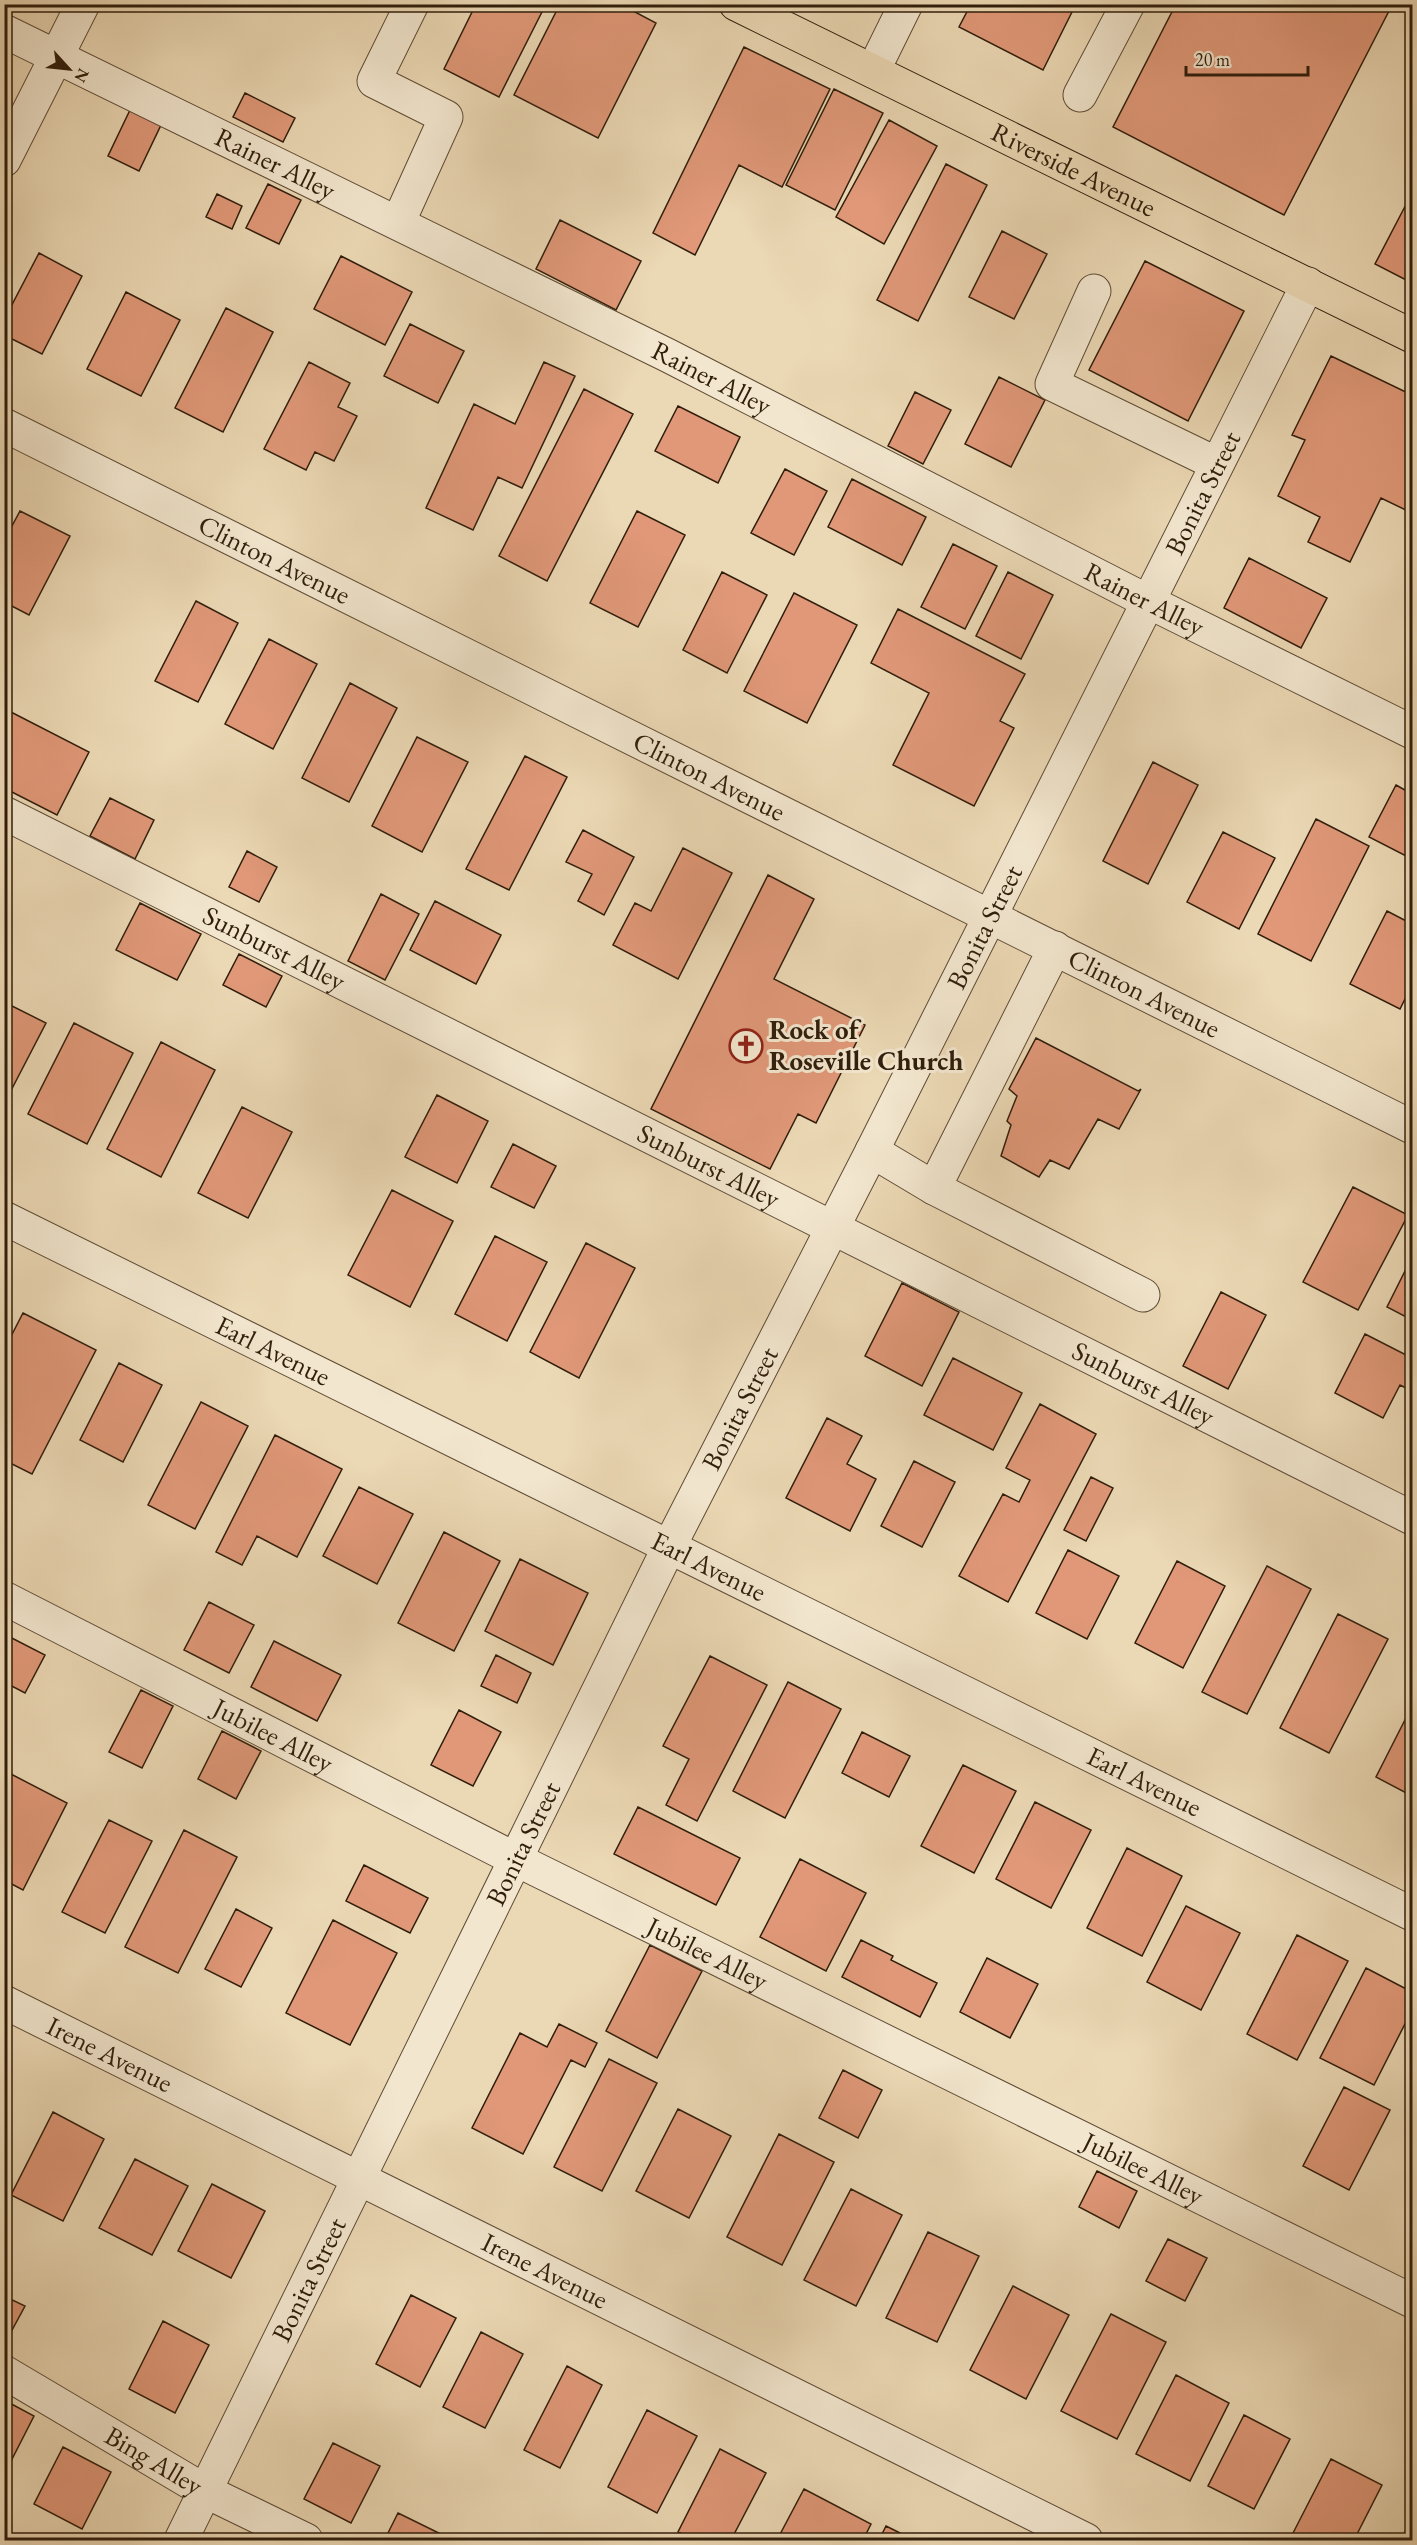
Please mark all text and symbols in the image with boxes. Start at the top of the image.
north arrow [39,39,99,99]
scale bar [1186,39,1308,77]
text: 20 m [1195,48,1230,71]
text: N [70,65,94,86]
street label: Riverside Avenue [986,114,1162,224]
street label: Rainer Alley [210,119,342,207]
street label: Rainer Alley [646,332,778,423]
street label: Bonita Street [1157,424,1248,561]
street label: Clinton Avenue [193,507,356,612]
street label: Rainer Alley [1079,554,1210,644]
street label: Clinton Avenue [628,724,791,829]
street label: Bonita Street [938,859,1030,995]
street label: Sunburst Alley [197,897,351,998]
street label: Clinton Avenue [1062,940,1226,1046]
place label: Rock of Roseville Church [769,1012,963,1078]
church icon: Rock of Roseville Church [728,1028,764,1064]
street label: Sunburst Alley [632,1115,786,1216]
street label: Earl Avenue [210,1307,336,1394]
street label: Sunburst Alley [1066,1333,1221,1433]
street label: Bonita Street [693,1340,786,1476]
street label: Earl Avenue [646,1523,772,1609]
street label: Jubilee Alley [205,1689,339,1780]
street label: Earl Avenue [1081,1738,1208,1824]
street label: Bonita Street [478,1775,568,1911]
street label: Jubilee Alley [639,1908,774,1998]
street label: Irene Avenue [41,2008,179,2100]
street label: Jubilee Alley [1075,2123,1210,2213]
street label: Bonita Street [263,2211,354,2347]
street label: Irene Avenue [476,2224,614,2317]
street label: Bing Alley [99,2418,209,2503]

